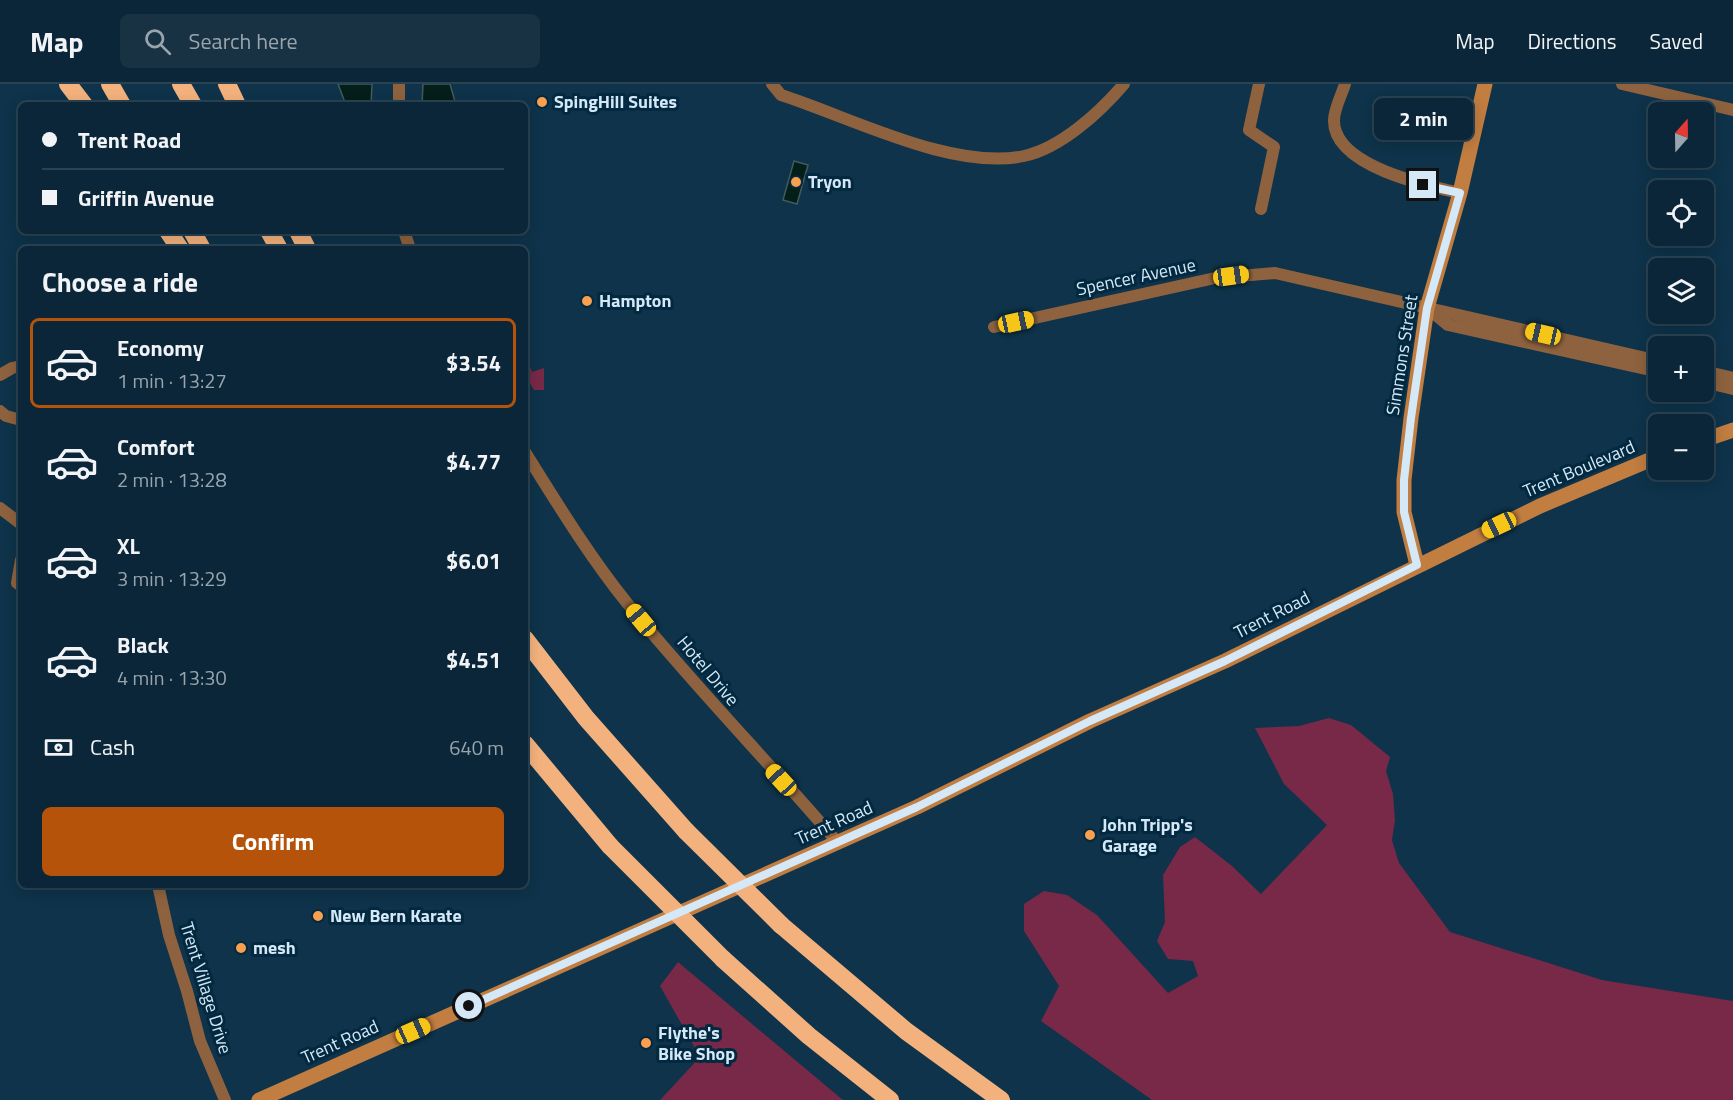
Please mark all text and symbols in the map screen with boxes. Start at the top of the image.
search box [120,14,540,68]
text: Map [30,20,84,63]
text: Search here [189,24,298,58]
icon: search [141,25,174,58]
text: Map [1455,25,1495,57]
text: Directions [1528,25,1617,57]
text: Saved [1650,25,1703,57]
place label: SpingHill Suites [554,88,677,115]
marker: SpingHill Suites [535,95,549,109]
callout: 2 min [1374,98,1472,140]
north arrow [1648,102,1714,168]
map controls [1648,102,1714,480]
text: 2 min [1399,103,1448,134]
text: Trent Road [78,123,181,157]
place label: Tryon [808,168,852,195]
route end [1409,171,1436,198]
marker: Tryon [789,175,803,189]
button: locate [1648,180,1714,246]
text: Griffin Avenue [78,181,214,215]
street label: Spencer Avenue [1074,251,1198,302]
button: layers [1648,258,1714,324]
text: Choose a ride [42,261,198,302]
car [1212,265,1250,287]
place label: Hampton [599,287,671,314]
street label: Simmons Street [1379,292,1424,417]
marker: Hampton [580,294,594,308]
car [997,309,1035,335]
car [1523,321,1563,347]
text: Economy [117,331,204,365]
icon: car [45,336,99,390]
button: + [1648,336,1714,402]
text: $3.54 [446,346,501,380]
text: 1 min · 13:27 [117,365,227,396]
button: − [1648,414,1714,480]
text: Comfort [117,430,195,464]
street label: Trent Boulevard [1519,433,1639,504]
icon: car [45,435,99,489]
text: $4.77 [446,445,501,479]
text: 2 min · 13:28 [117,464,227,495]
car [1479,509,1519,541]
text: XL [117,529,140,563]
icon: car [45,534,99,588]
text: $6.01 [446,544,501,578]
text: 3 min · 13:29 [117,563,227,594]
street label: Trent Road [1229,584,1314,645]
car [623,600,659,640]
text: Black [117,628,169,662]
street label: Hotel Drive [671,630,746,712]
icon: car [45,633,99,687]
text: $4.51 [446,643,501,677]
text: 4 min · 13:30 [117,662,227,693]
text: Cash [90,730,135,764]
icon: cash [42,731,75,764]
text: 640 m [449,732,504,763]
car [762,761,800,799]
street label: Trent Road [791,794,877,852]
button: Confirm [42,807,504,876]
place label: John Tripp's Garage [1102,811,1193,859]
marker: John Tripp's Garage [1083,828,1097,842]
place label: New Bern Karate [330,902,462,929]
marker: New Bern Karate [311,909,325,923]
street label: Trent Village Drive [174,919,239,1057]
place label: mesh [253,934,296,961]
marker: mesh [234,941,248,955]
route start [455,992,482,1019]
street label: Trent Road [297,1013,383,1071]
car [393,1015,433,1047]
place label: Flythe's Bike Shop [658,1019,735,1067]
marker: Flythe's Bike Shop [639,1036,653,1050]

